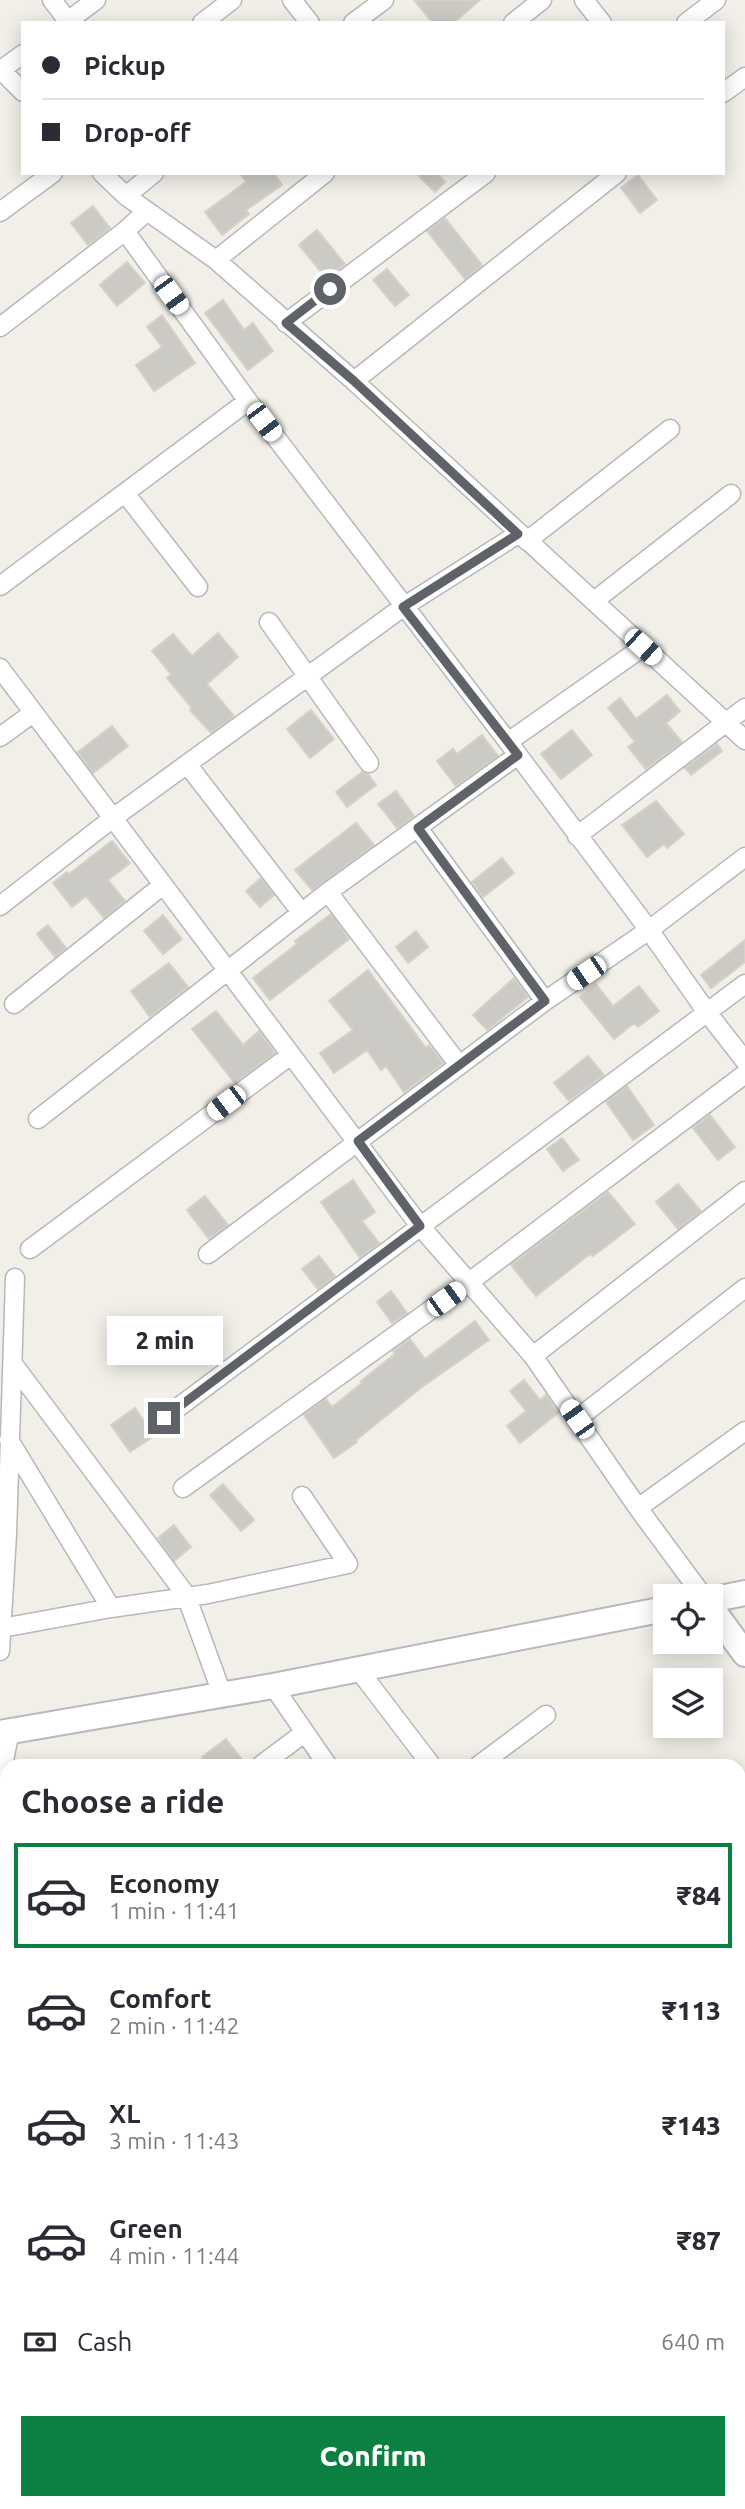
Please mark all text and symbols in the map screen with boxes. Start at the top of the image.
text: Pickup [84,51,166,80]
text: Drop-off [84,118,191,147]
car [151,272,192,318]
route start [314,273,346,305]
car [243,399,286,445]
car [621,625,666,669]
car [563,953,610,993]
car [203,1082,250,1124]
car [423,1278,470,1320]
callout: 2 min [106,1316,222,1366]
text: 2 min [136,1328,194,1353]
car [557,1396,598,1442]
route end [148,1402,180,1434]
map controls [653,1584,723,1738]
button: locate [653,1584,723,1654]
button: layers [653,1668,723,1738]
text: Choose a ride [21,1783,224,1819]
icon: car [25,1864,88,1927]
text: Economy [109,1869,219,1898]
text: ₹84 [677,1881,721,1910]
text: 1 min · 11:41 [109,1898,240,1923]
icon: car [25,1979,88,2042]
text: Comfort [109,1984,212,2013]
text: ₹113 [662,1996,721,2025]
text: 2 min · 11:42 [109,2013,240,2038]
icon: car [25,2094,88,2157]
text: XL [109,2099,140,2128]
text: ₹143 [662,2111,721,2140]
text: 3 min · 11:43 [109,2128,240,2153]
icon: car [25,2209,88,2272]
text: Green [109,2214,183,2243]
text: ₹87 [677,2226,721,2255]
text: 4 min · 11:44 [109,2243,240,2268]
icon: cash [21,2323,59,2361]
text: Cash [77,2327,132,2356]
text: 640 m [661,2329,725,2354]
button: Confirm [21,2416,725,2496]

